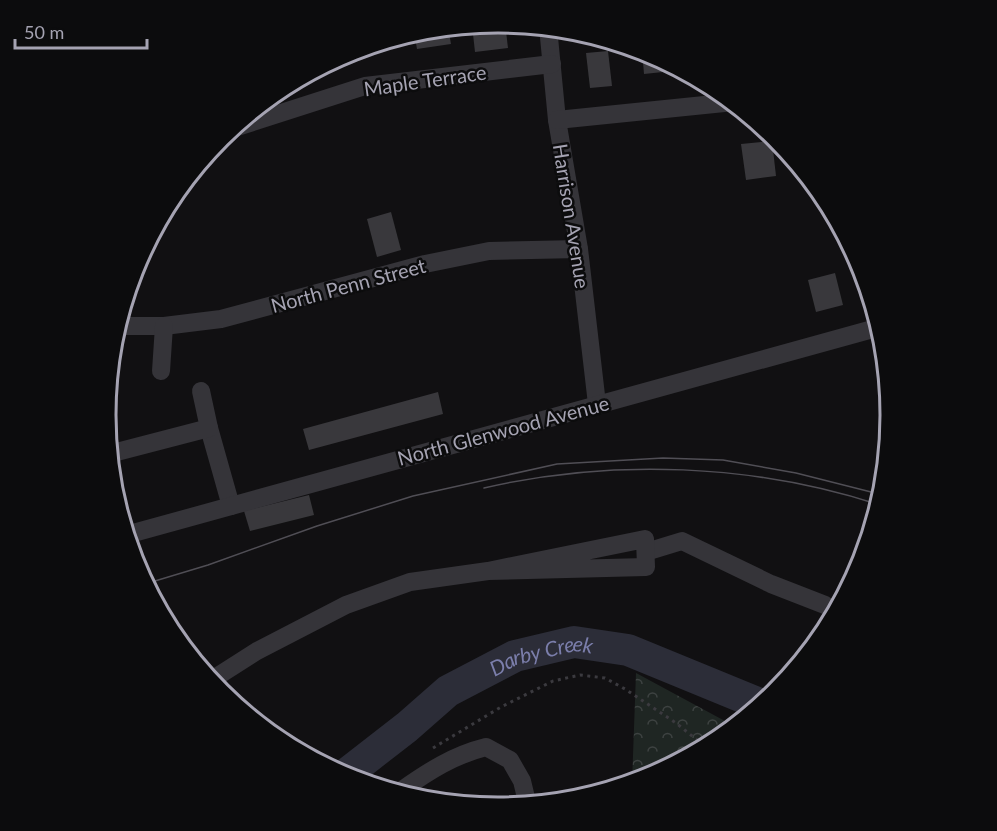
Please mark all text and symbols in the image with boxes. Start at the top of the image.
scale bar [15,12,147,50]
text: 50 m [24,21,64,43]
street label: Maple Terrace [362,60,488,100]
street label: Harrison Avenue [549,142,595,290]
street label: North Penn Street [268,253,428,317]
street label: North Glenwood Avenue [395,390,611,470]
water label: Darby Creek [484,630,596,680]

